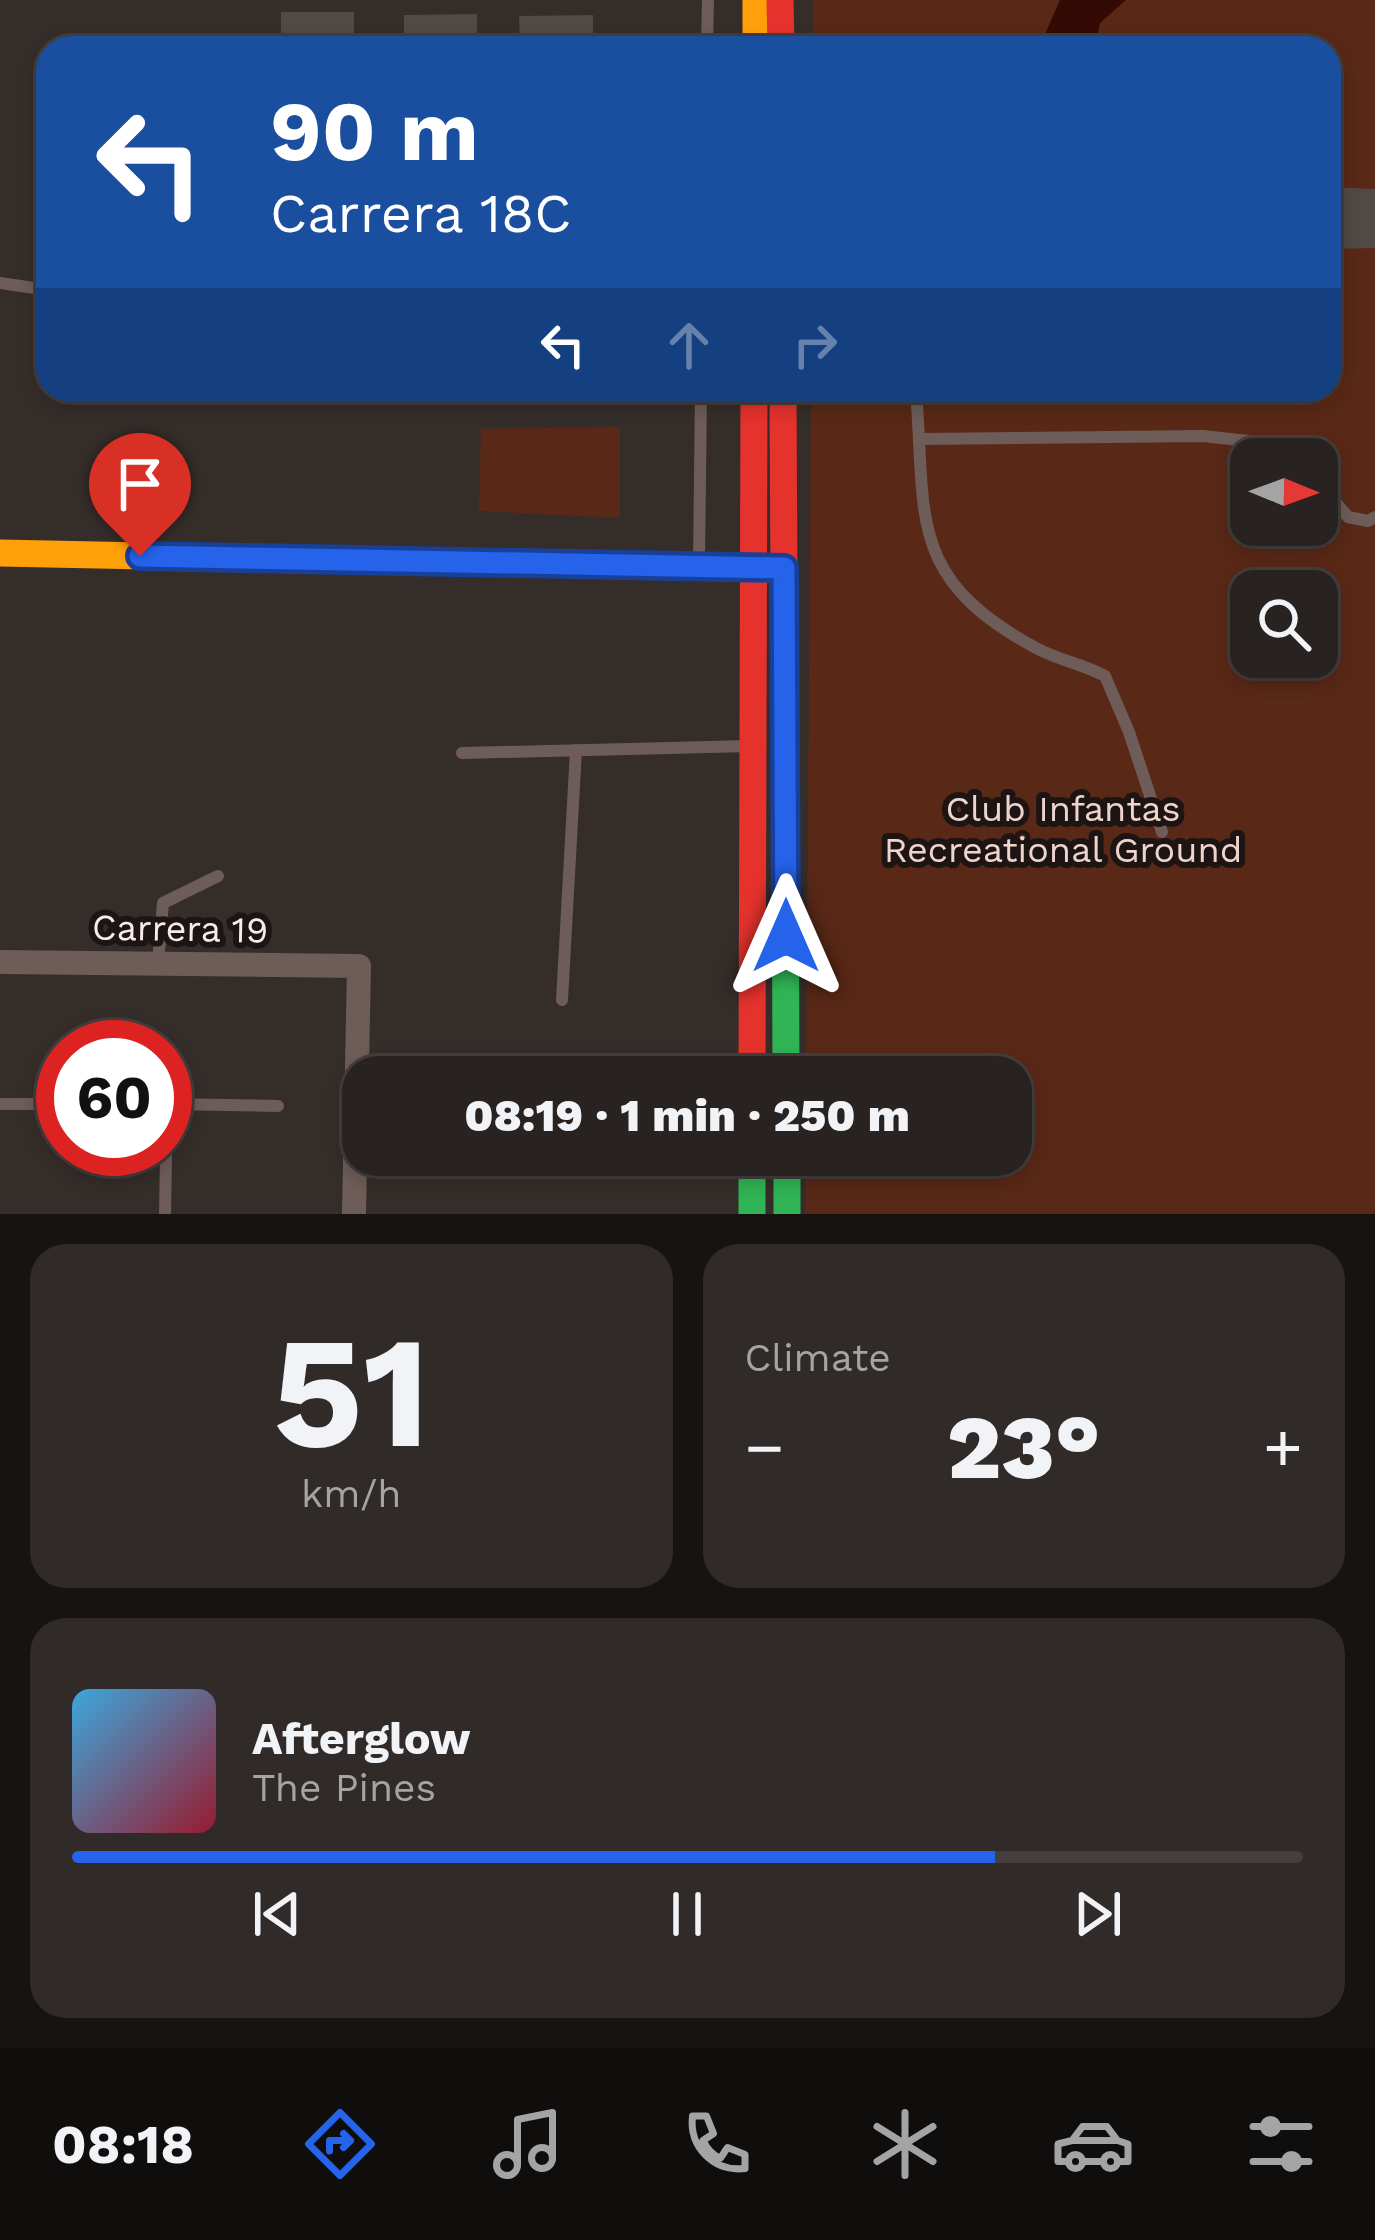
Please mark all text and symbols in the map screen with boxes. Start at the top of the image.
text: 90 m [270,82,479,180]
icon: left [72,84,228,240]
text: Carrera 18C [270,182,571,245]
icon: left [530,312,596,378]
icon: ahead [656,312,722,378]
icon: right [782,312,848,378]
pin [89,433,191,556]
north arrow [1230,438,1338,546]
map controls [1230,438,1338,678]
icon: arrive [107,451,173,517]
button: search [1230,570,1338,678]
park label: Club Infantas Recreational Ground [884,788,1242,871]
position arrow [723,873,849,999]
street label: Carrera 19 [92,906,268,952]
speed limit sign: 60 [36,1020,192,1176]
text: 08:19 · 1 min · 250 m [464,1089,910,1142]
text: 51 [272,1301,430,1484]
text: Climate [745,1335,891,1380]
text: 23° [947,1394,1101,1500]
text: − [745,1409,784,1486]
text: + [1263,1409,1303,1486]
text: km/h [301,1471,401,1516]
text: Afterglow [252,1712,471,1765]
text: The Pines [252,1765,436,1810]
icon: previous [244,1881,310,1947]
icon: pause [654,1881,720,1947]
icon: next [1065,1881,1131,1947]
icon: directions [298,2102,382,2186]
icon: music [486,2102,570,2186]
icon: phone [675,2102,759,2186]
icon: climate [863,2102,947,2186]
icon: car [1051,2102,1135,2186]
icon: filters [1239,2102,1323,2186]
text: 08:18 [52,2113,194,2176]

